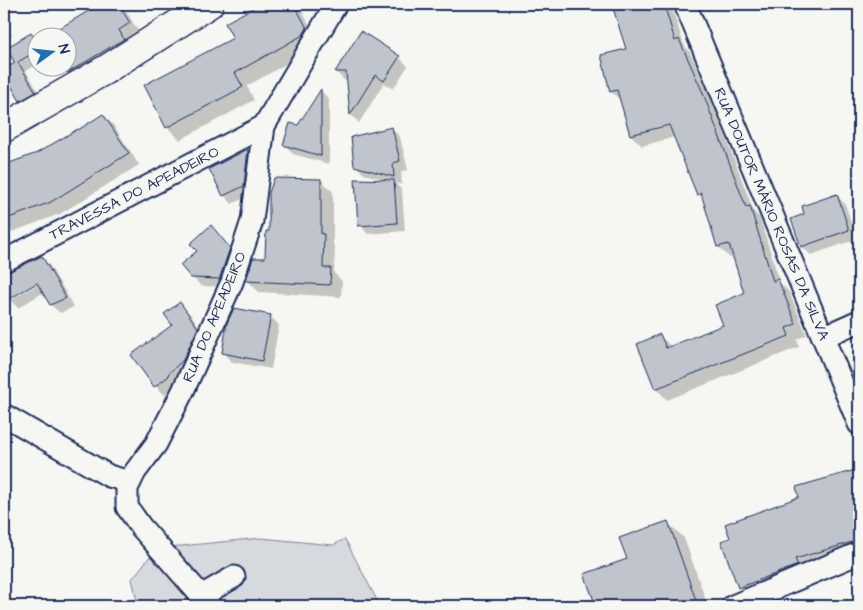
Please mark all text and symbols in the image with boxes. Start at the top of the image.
north arrow [28,28,78,78]
text: N [53,42,74,56]
street label: RUA DOUTOR MÁRIO ROSAS DA SILVA [709,85,835,344]
street label: TRAVESSA DO APEADEIRO [46,141,223,245]
street label: RUA DO APEADEIRO [177,249,251,386]

